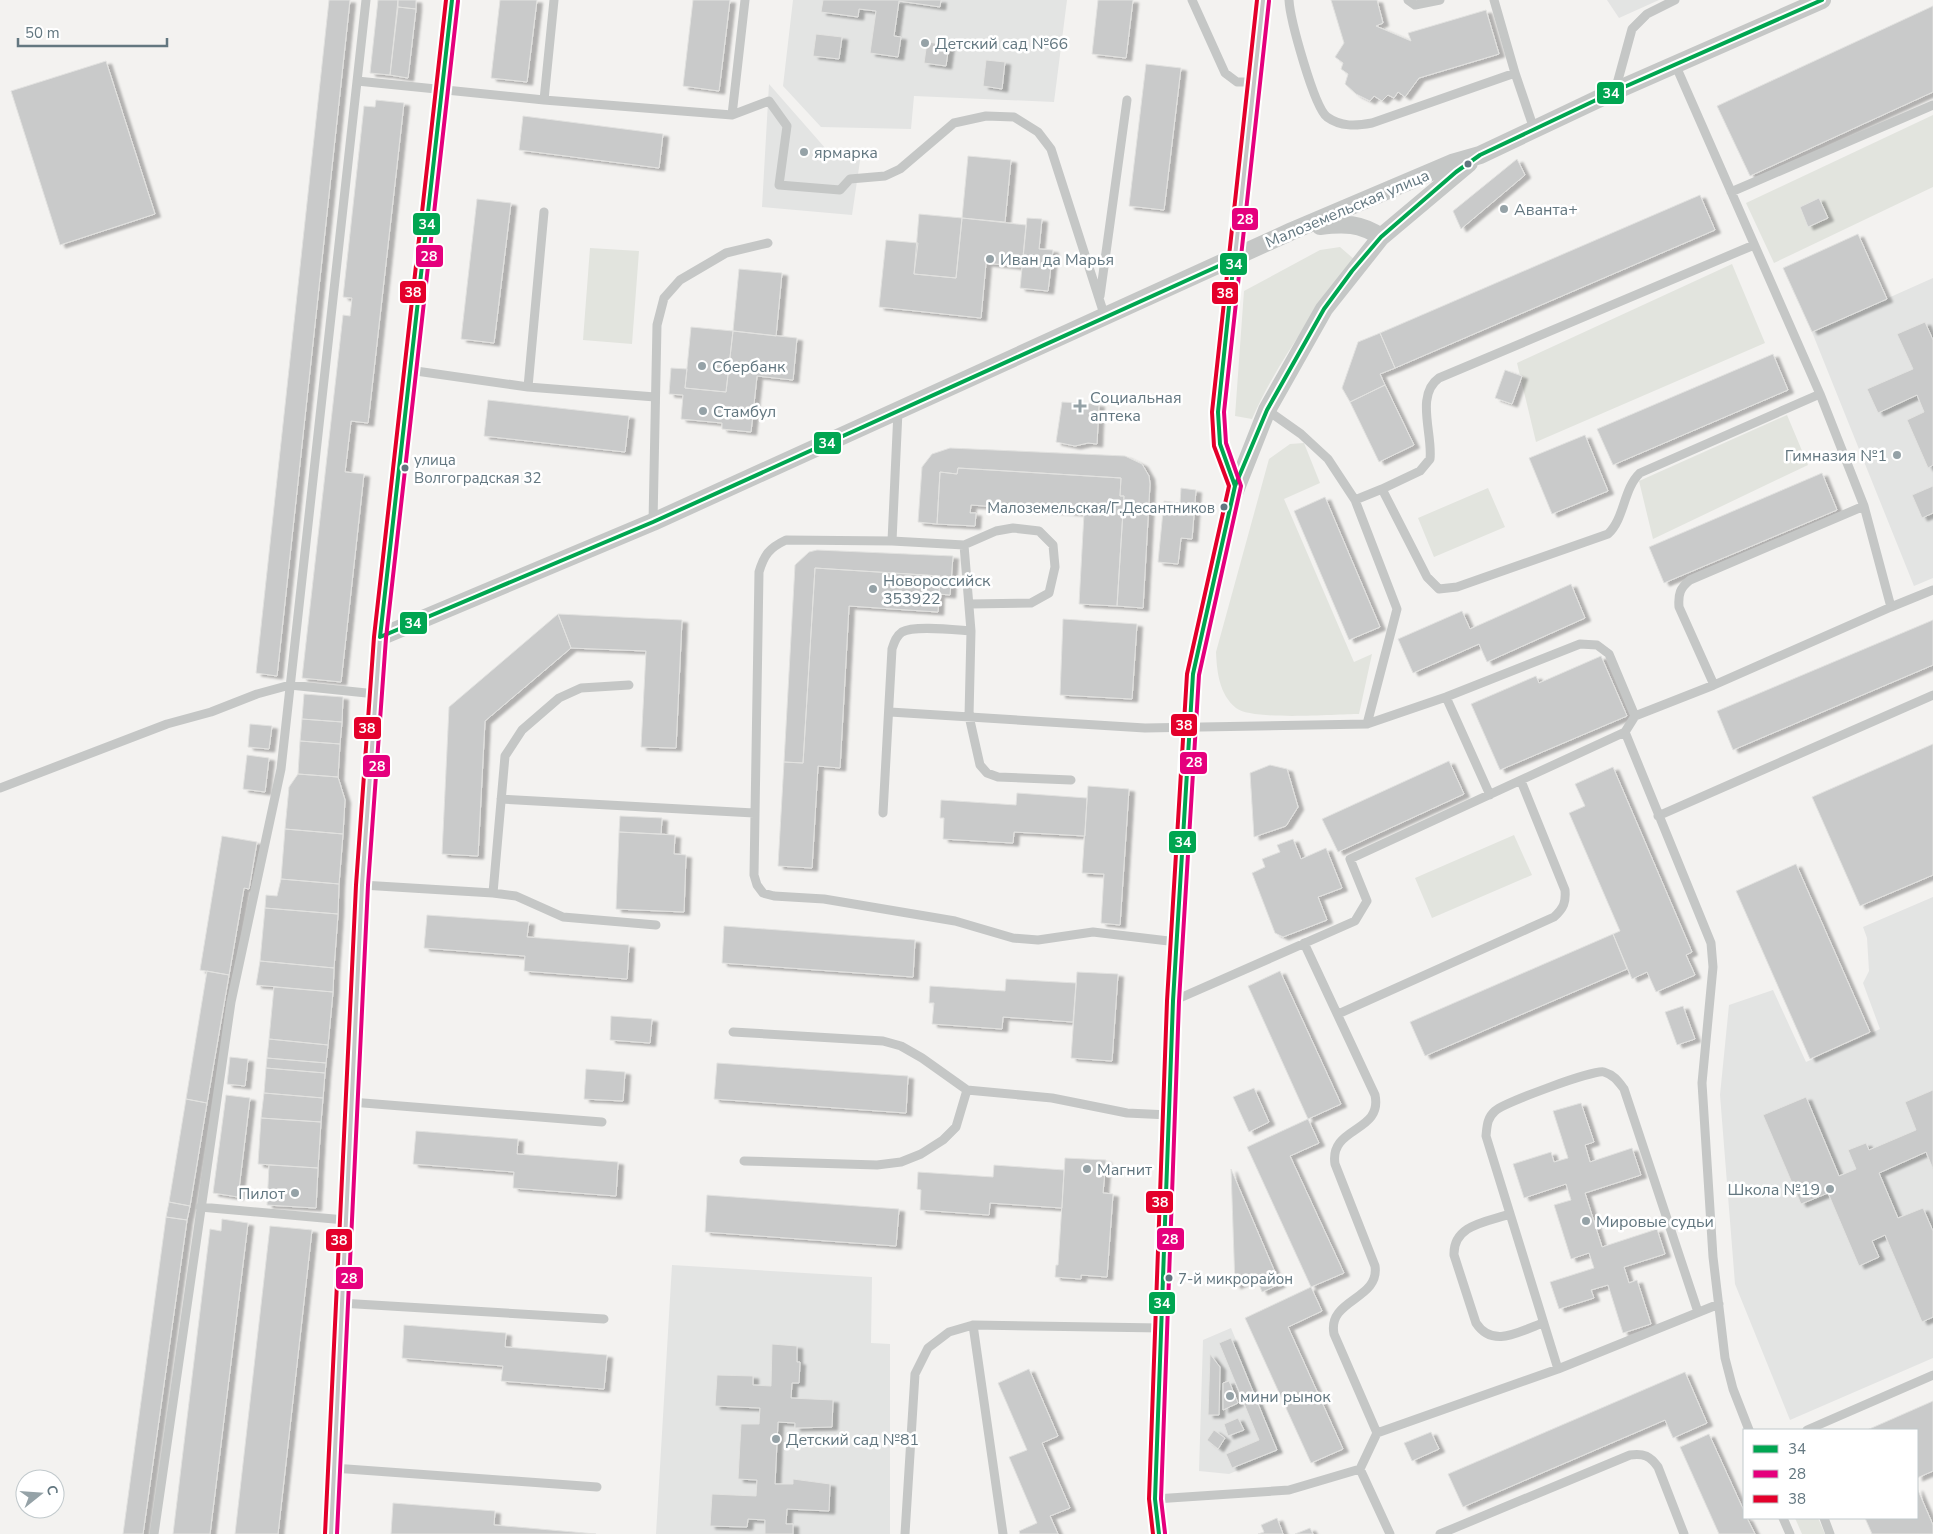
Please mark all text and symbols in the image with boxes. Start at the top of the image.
scale bar [18,15,166,47]
text: 50 m [25,23,60,43]
place label: Детский сад №66 [935,33,1068,55]
marker: Детский сад №66 [919,37,931,49]
line badge: 34 [1596,81,1625,105]
text: 34 [1603,84,1620,103]
place label: ярмарка [814,142,878,164]
marker: ярмарка [798,146,810,158]
unlabelled marker [1463,159,1473,169]
street label: Малоземельская улица [1262,164,1433,253]
place label: Аванта+ [1514,199,1578,221]
marker: Аванта+ [1498,203,1510,215]
line badge: 28 [1231,207,1259,231]
text: 28 [1237,210,1253,229]
line badge: 34 [412,212,441,236]
text: 34 [419,215,436,234]
line badge: 28 [415,244,444,268]
text: 28 [421,247,437,266]
place label: Иван да Марья [1000,249,1114,271]
line badge: 34 [1219,252,1248,276]
marker: Иван да Марья [984,253,996,265]
text: 34 [1226,255,1243,274]
line badge: 38 [399,280,427,304]
line badge: 38 [1211,281,1239,305]
text: 38 [405,283,421,302]
text: 38 [1217,284,1233,303]
place label: Сбербанк [712,356,786,378]
marker: Сбербанк [696,360,708,372]
place label: Социальная аптека [1090,387,1182,427]
marker: Социальная аптека [1074,400,1086,412]
place label: Стамбул [713,401,776,423]
marker: Стамбул [697,405,709,417]
line badge: 34 [813,431,842,455]
text: 34 [819,434,836,453]
place label: Гимназия №1 [1785,445,1887,467]
marker: Гимназия №1 [1891,449,1903,461]
place label: улица Волгоградская 32 [414,450,542,488]
marker: улица Волгоградская 32 [400,463,410,473]
place label: Малоземельская/Г.Десантников [987,498,1215,518]
marker: Малоземельская/Г.Десантников [1219,502,1229,512]
place label: Новороссийск 353922 [883,570,991,610]
marker: Новороссийск 353922 [867,583,879,595]
line badge: 34 [399,611,428,635]
text: 34 [405,614,422,633]
line badge: 38 [1170,713,1198,737]
line badge: 38 [353,716,382,740]
text: 38 [1176,716,1192,735]
text: 38 [359,719,375,738]
line badge: 28 [1179,751,1208,775]
text: 28 [1186,753,1202,772]
line badge: 28 [362,754,391,778]
text: 28 [369,757,385,776]
line badge: 34 [1168,830,1197,854]
text: 34 [1175,833,1192,852]
place label: Магнит [1097,1159,1153,1181]
marker: Магнит [1081,1163,1093,1175]
place label: Школа №19 [1727,1179,1820,1201]
place label: Пилот [238,1183,286,1205]
marker: Школа №19 [1824,1183,1836,1195]
marker: Пилот [289,1187,301,1199]
line badge: 38 [1145,1190,1174,1214]
text: 38 [1152,1193,1168,1212]
place label: Мировые судьи [1596,1211,1714,1233]
marker: Мировые судьи [1580,1215,1592,1227]
line badge: 28 [1156,1227,1185,1251]
line badge: 38 [325,1228,353,1252]
text: 28 [1162,1230,1178,1249]
text: 38 [331,1231,347,1250]
line badge: 28 [335,1266,364,1290]
text: 28 [341,1269,357,1288]
place label: 7-й микрорайон [1178,1269,1293,1289]
marker: 7-й микрорайон [1164,1273,1174,1283]
line badge: 34 [1148,1291,1176,1315]
text: 34 [1154,1294,1171,1313]
place label: мини рынок [1240,1386,1331,1408]
marker: мини рынок [1224,1390,1236,1402]
place label: Детский сад №81 [786,1429,919,1451]
legend [1743,1429,1918,1519]
marker: Детский сад №81 [770,1433,782,1445]
text: 34 [1788,1439,1806,1459]
text: 28 [1788,1464,1806,1484]
north arrow [15,1469,65,1519]
text: С [41,1483,63,1498]
text: 38 [1788,1489,1806,1509]

